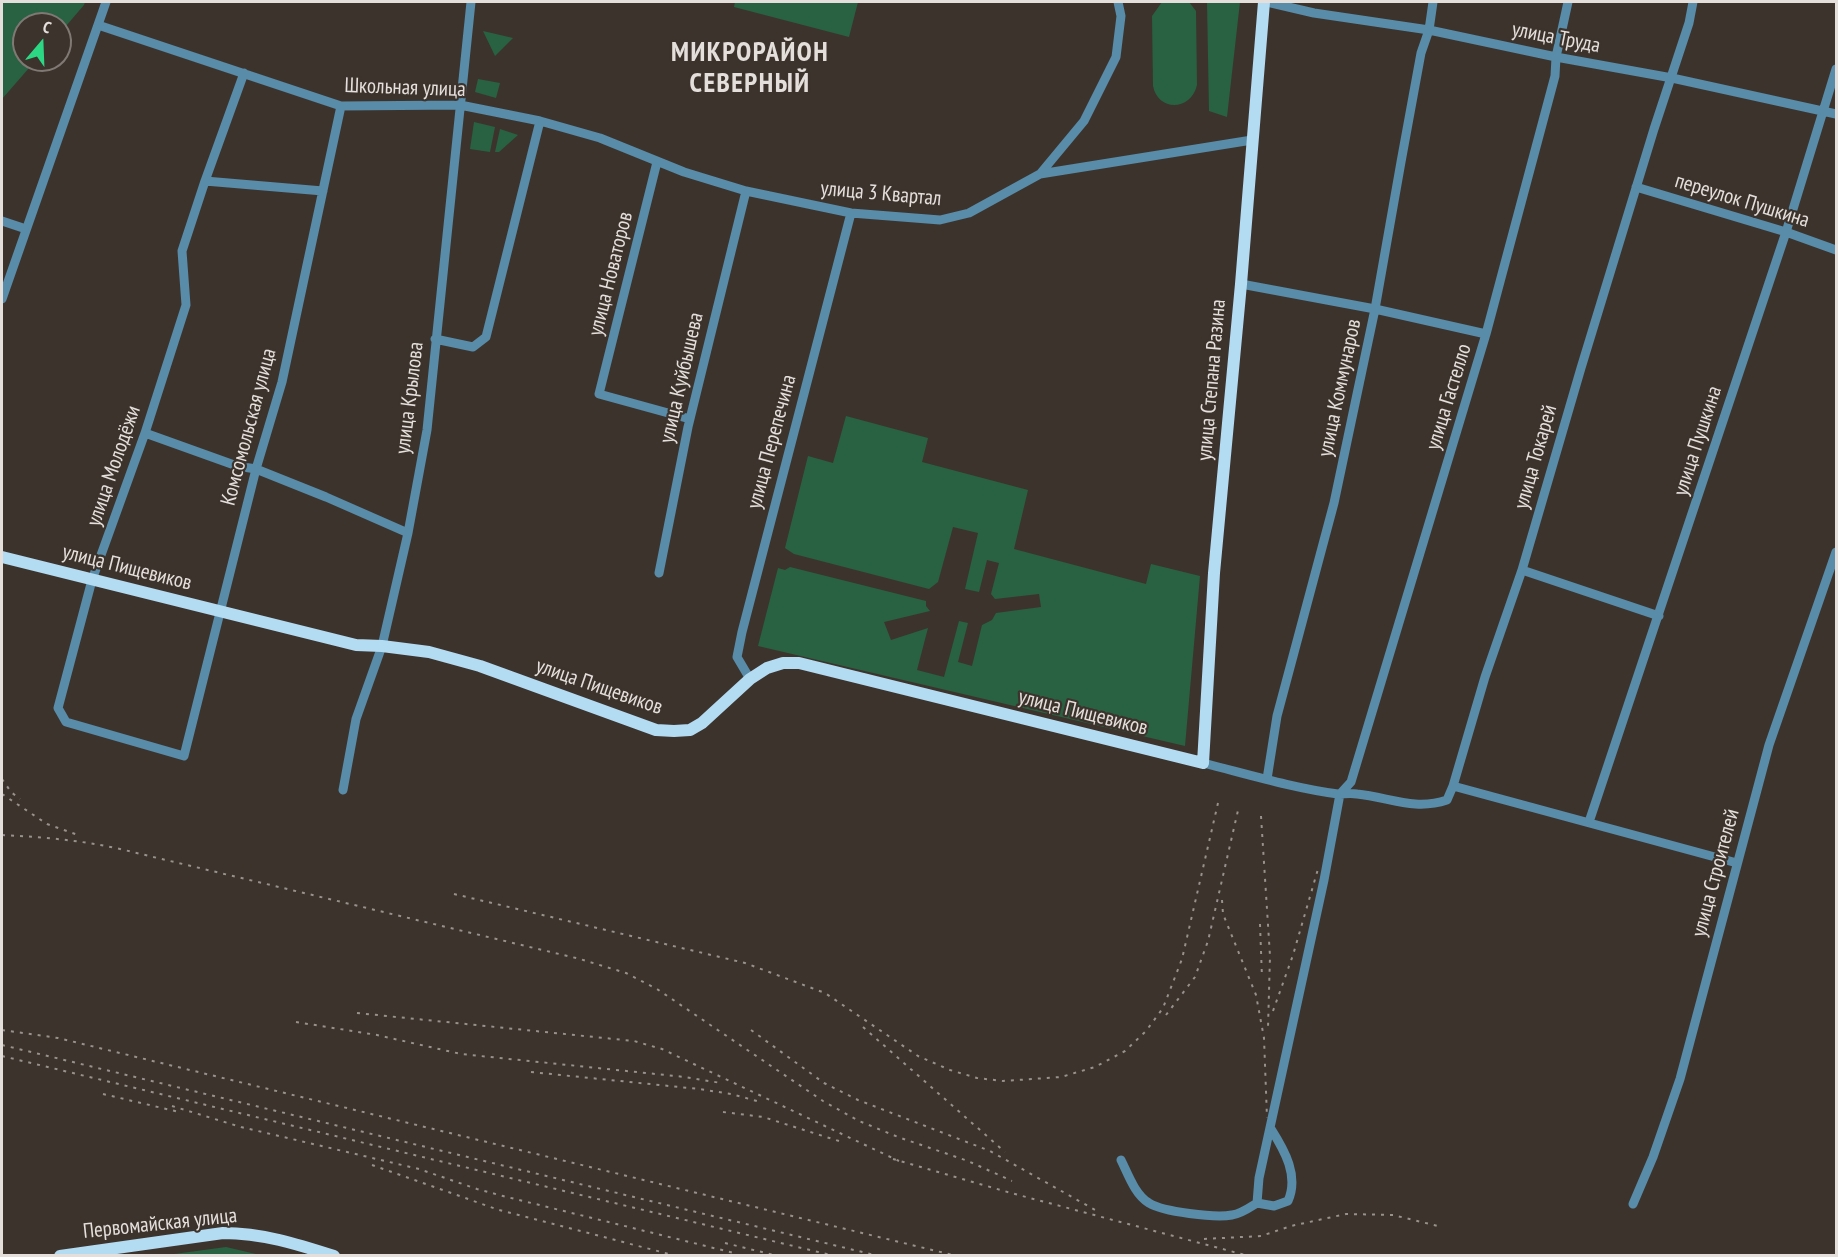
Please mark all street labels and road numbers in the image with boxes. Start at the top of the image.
street label: улица Труда [1510,17,1602,59]
street label: Школьная улица [344,73,466,103]
street label: переулок Пушкина [1672,169,1812,233]
street label: улица 3 Квартал [820,176,942,212]
street label: улица Новаторов [583,209,639,339]
street label: улица Степана Разина [1192,298,1232,462]
street label: улица Куйбышева [655,310,709,446]
street label: улица Коммунаров [1313,317,1367,459]
street label: улица Крылова [391,340,429,456]
street label: улица Гастелло [1421,341,1477,453]
street label: Комсомольская улица [216,346,282,508]
street label: улица Перепечина [742,372,802,512]
street label: улица Пушкина [1668,383,1728,499]
street label: улица Молодёжи [82,402,146,530]
street label: улица Токарей [1509,402,1563,512]
street label: улица Пищевиков [60,540,194,596]
street label: улица Пищевиков [532,654,666,720]
street label: улица Пищевиков [1016,685,1150,741]
street label: улица Строителей [1687,806,1745,940]
street label: Первомайская улица [82,1203,238,1245]

